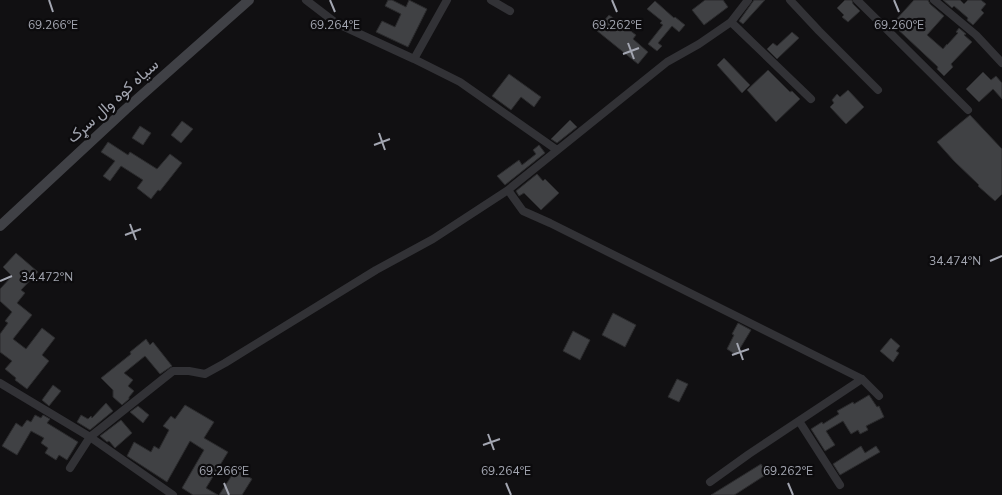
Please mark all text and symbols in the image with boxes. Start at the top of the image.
text: 69.266°E [28,17,78,33]
text: 69.264°E [310,17,360,33]
text: 69.262°E [592,17,642,33]
text: 69.260°E [874,17,924,33]
street label: سیاه کوه وال سړک [62,54,164,148]
text: 34.474°N [929,253,981,269]
text: 34.472°N [21,269,73,285]
text: 69.266°E [199,463,249,479]
text: 69.264°E [481,463,531,479]
text: 69.262°E [763,463,813,479]

